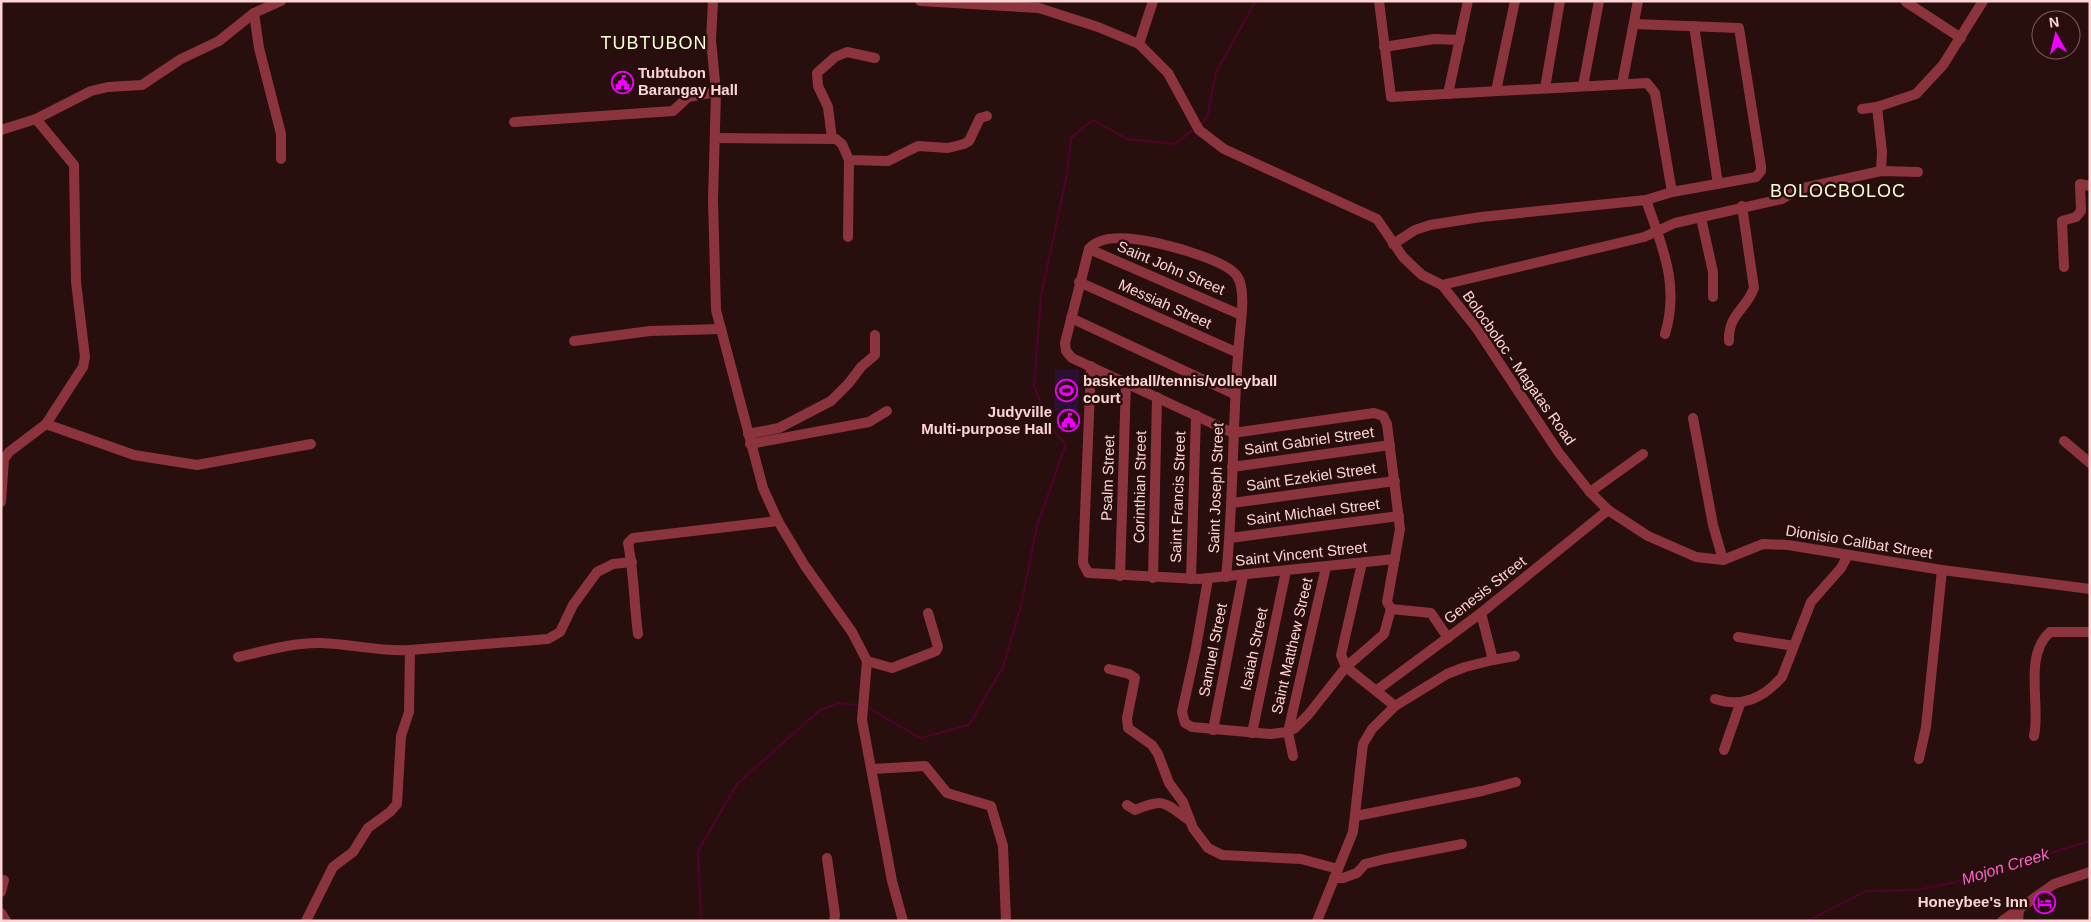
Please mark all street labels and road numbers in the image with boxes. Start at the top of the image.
street label: Saint John Street [1115,237,1228,298]
street label: Messiah Street [1116,275,1215,332]
street label: Bolocboloc - Magatas Road [1460,287,1579,448]
street label: Saint Joseph Street [1205,421,1226,554]
street label: Saint Gabriel Street [1243,423,1376,458]
street label: Corinthian Street [1130,430,1149,543]
street label: Saint Francis Street [1167,430,1188,563]
street label: Psalm Street [1098,434,1118,521]
street label: Saint Ezekiel Street [1245,459,1378,494]
street label: Saint Michael Street [1245,495,1381,528]
street label: Dionisio Calibat Street [1784,522,1935,562]
street label: Saint Vincent Street [1234,538,1368,569]
street label: Genesis Street [1440,552,1530,627]
street label: Saint Matthew Street [1268,575,1316,716]
street label: Samuel Street [1195,601,1230,698]
street label: Isaiah Street [1236,605,1271,692]

